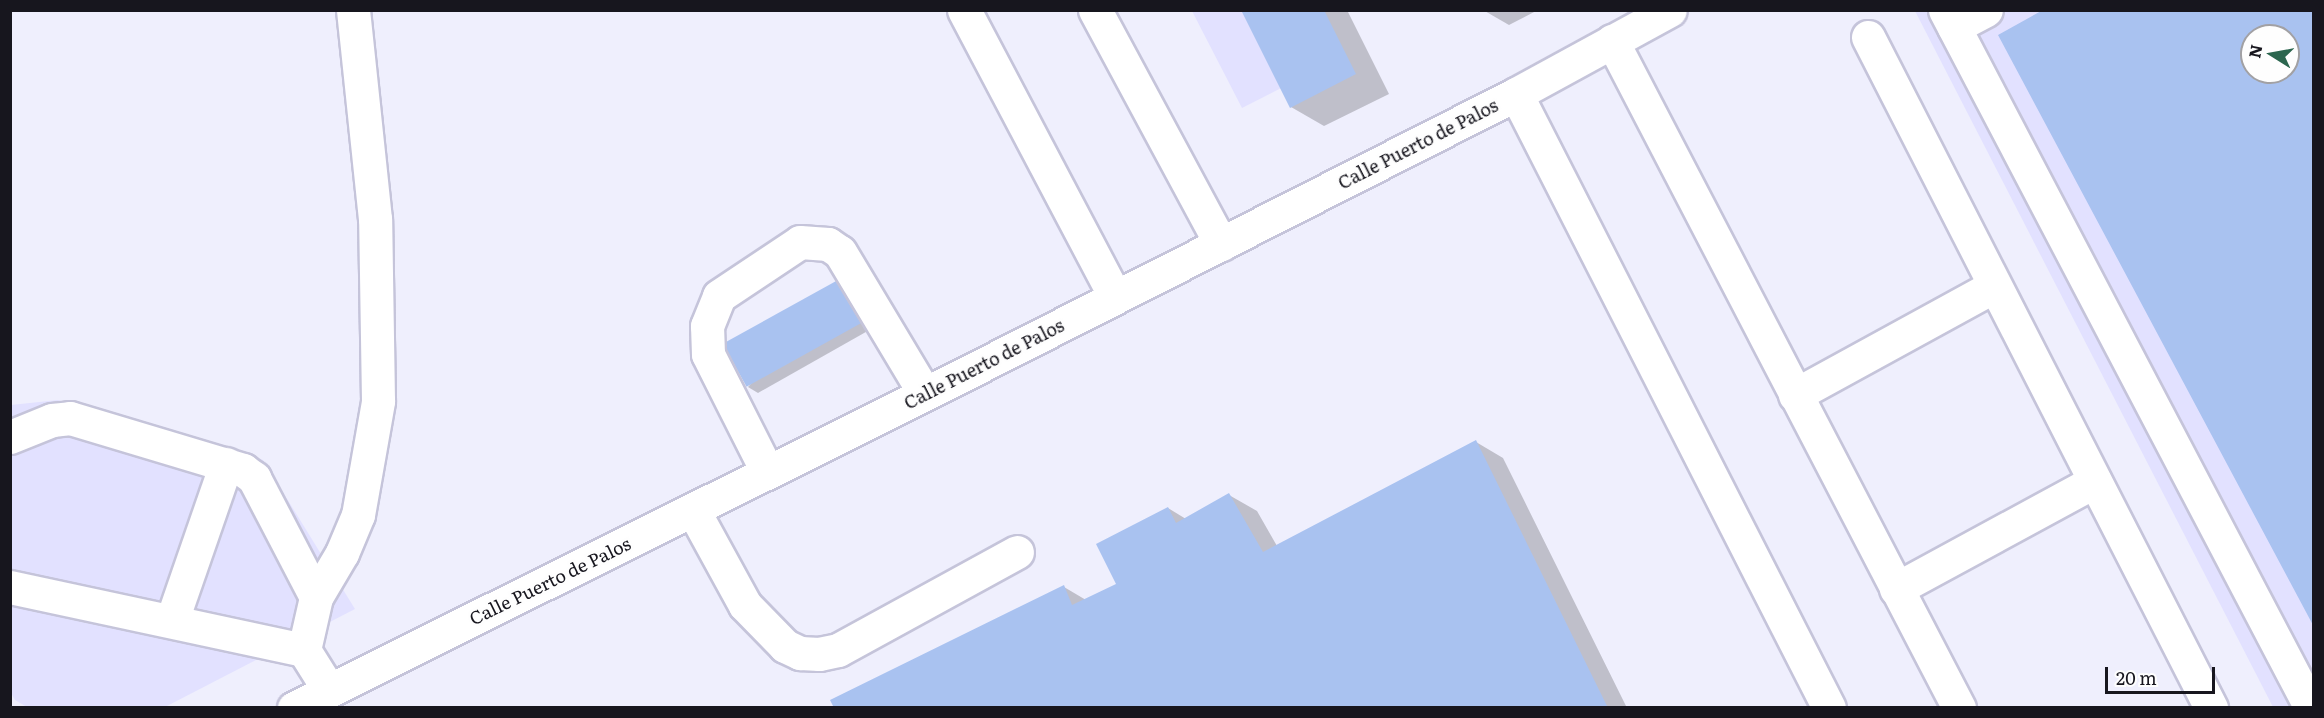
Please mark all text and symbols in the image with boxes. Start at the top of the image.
north arrow [2240,24,2300,84]
text: N [2241,42,2267,60]
street label: Calle Puerto de Palos [1334,94,1502,194]
street label: Calle Puerto de Palos [900,314,1068,414]
street label: Calle Puerto de Palos [466,533,634,629]
scale bar [2108,655,2218,693]
text: 20 m [2116,664,2157,691]

